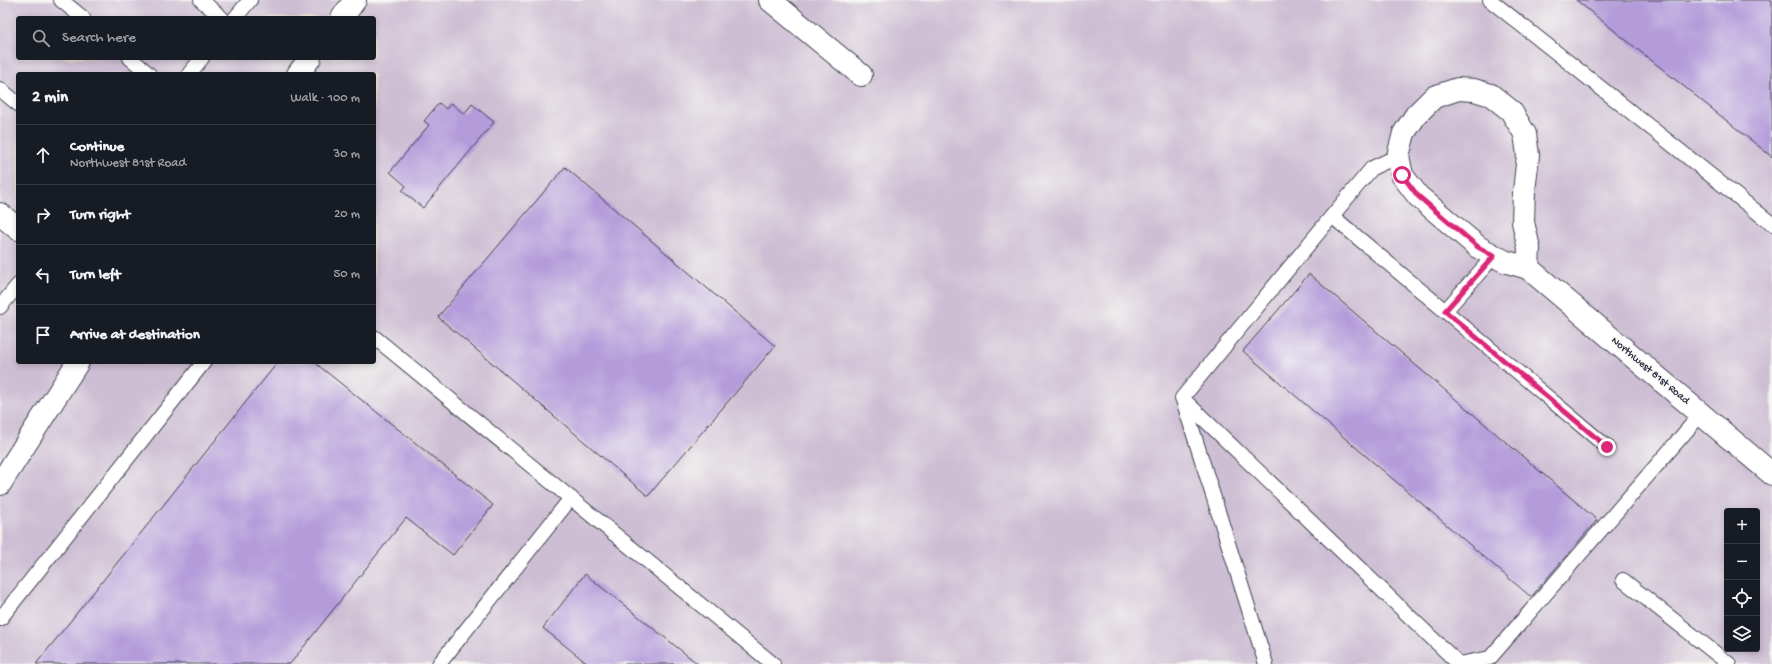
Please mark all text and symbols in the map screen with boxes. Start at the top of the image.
search box [16,16,376,60]
icon: search [30,27,52,49]
text: Search here [62,29,136,47]
text: 2 min [32,88,68,108]
text: Walk · 100 m [291,91,360,106]
text: Continue [70,138,124,156]
icon: ahead [32,144,54,166]
text: 30 m [334,147,360,162]
text: Northwest 81st Road [70,156,186,171]
route start [1393,166,1411,184]
icon: right [32,204,54,226]
text: Turn right [70,206,130,224]
text: 20 m [334,207,360,222]
icon: left [32,264,54,286]
text: Turn left [70,266,121,284]
text: 50 m [333,267,360,282]
icon: arrive [32,324,54,346]
text: Arrive at destination [70,326,200,344]
street label: Northwest 81st Road [1609,335,1693,408]
route end [1598,438,1616,456]
map controls [1724,508,1760,652]
button: + [1724,508,1760,544]
button: − [1724,544,1760,580]
button: locate [1724,580,1760,616]
button: layers [1724,616,1760,652]

